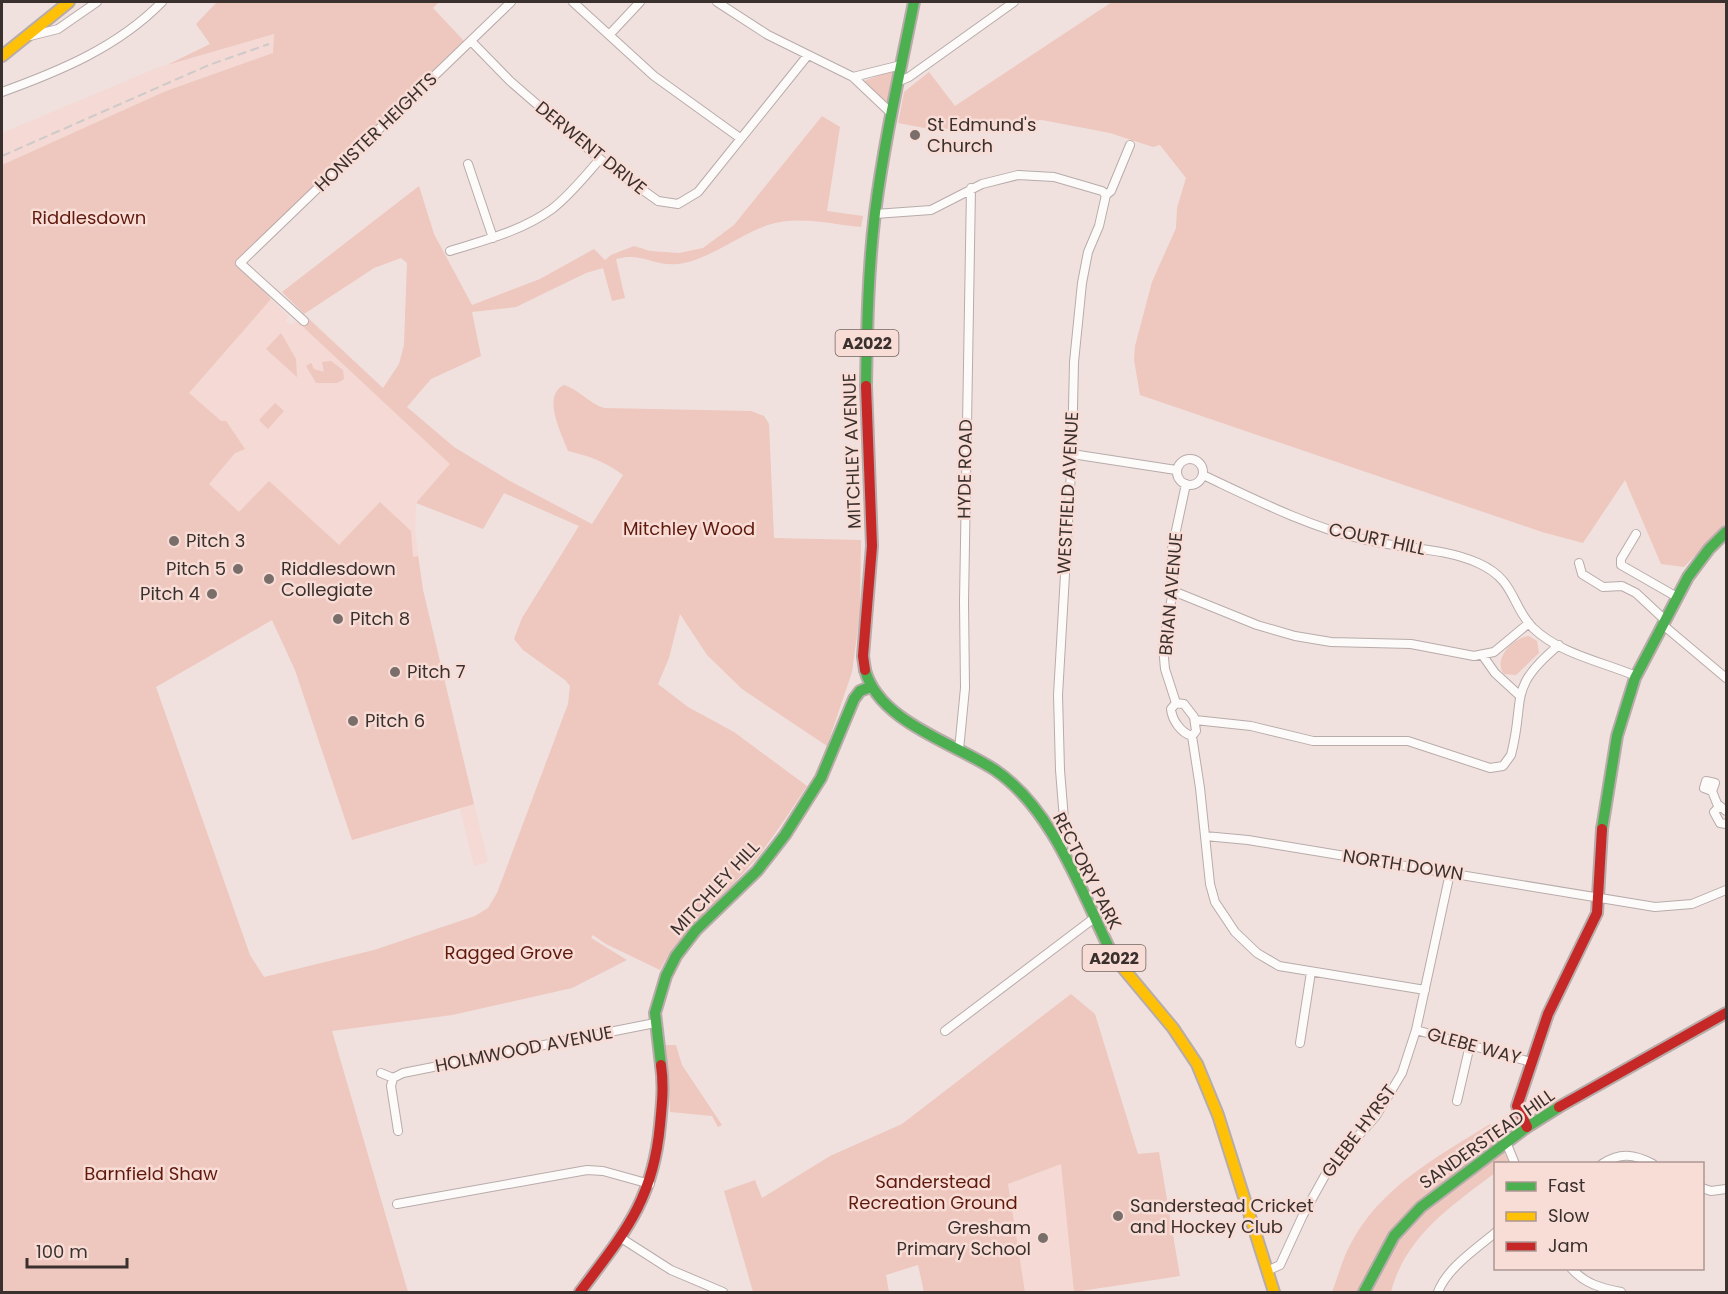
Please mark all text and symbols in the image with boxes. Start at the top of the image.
street label: HONISTER HEIGHTS [309,66,443,197]
street label: DERWENT DRIVE [530,95,652,200]
place label: St Edmund's Church [927,112,1036,158]
marker: St Edmund's Church [908,128,922,142]
park label: Riddlesdown [32,205,146,230]
road number: A2022 [836,330,898,356]
street label: MITCHLEY AVENUE [836,373,867,529]
street label: WESTFIELD AVENUE [1051,411,1084,575]
street label: HYDE ROAD [951,419,978,519]
park label: Mitchley Wood [623,516,755,541]
street label: COURT HILL [1327,516,1428,561]
place label: Pitch 3 [186,528,245,553]
street label: BRIAN AVENUE [1153,531,1188,657]
marker: Pitch 3 [167,534,181,548]
place label: Pitch 5 [166,556,226,581]
place label: Riddlesdown Collegiate [281,556,396,602]
marker: Pitch 5 [231,562,245,576]
marker: Riddlesdown Collegiate [262,572,276,586]
place label: Pitch 4 [140,581,200,606]
marker: Pitch 4 [205,587,219,601]
place label: Pitch 8 [350,606,410,631]
marker: Pitch 8 [331,612,345,626]
place label: Pitch 7 [407,659,466,684]
marker: Pitch 7 [388,665,402,679]
place label: Pitch 6 [365,708,425,733]
marker: Pitch 6 [346,714,360,728]
street label: RECTORY PARK [1047,808,1128,934]
street label: MITCHLEY HILL [664,835,765,940]
street label: NORTH DOWN [1341,843,1465,886]
park label: Ragged Grove [444,940,574,965]
road number: A2022 [1082,945,1146,971]
street label: HOLMWOOD AVENUE [433,1019,615,1078]
street label: GLEBE WAY [1424,1021,1524,1070]
street label: GLEBE HYRST [1315,1079,1402,1182]
street label: SANDERSTEAD HILL [1414,1082,1560,1195]
park label: Barnfield Shaw [84,1161,218,1186]
legend [1494,1162,1704,1270]
park label: Sanderstead Recreation Ground [848,1169,1018,1215]
text: Fast [1548,1173,1585,1198]
place label: Sanderstead Cricket and Hockey Club [1130,1193,1314,1239]
text: Slow [1548,1203,1590,1228]
marker: Sanderstead Cricket and Hockey Club [1111,1209,1125,1223]
place label: Gresham Primary School [897,1215,1031,1261]
scale bar [27,1231,128,1269]
marker: Gresham Primary School [1036,1231,1050,1245]
text: Jam [1548,1233,1588,1258]
text: 100 m [36,1239,88,1264]

